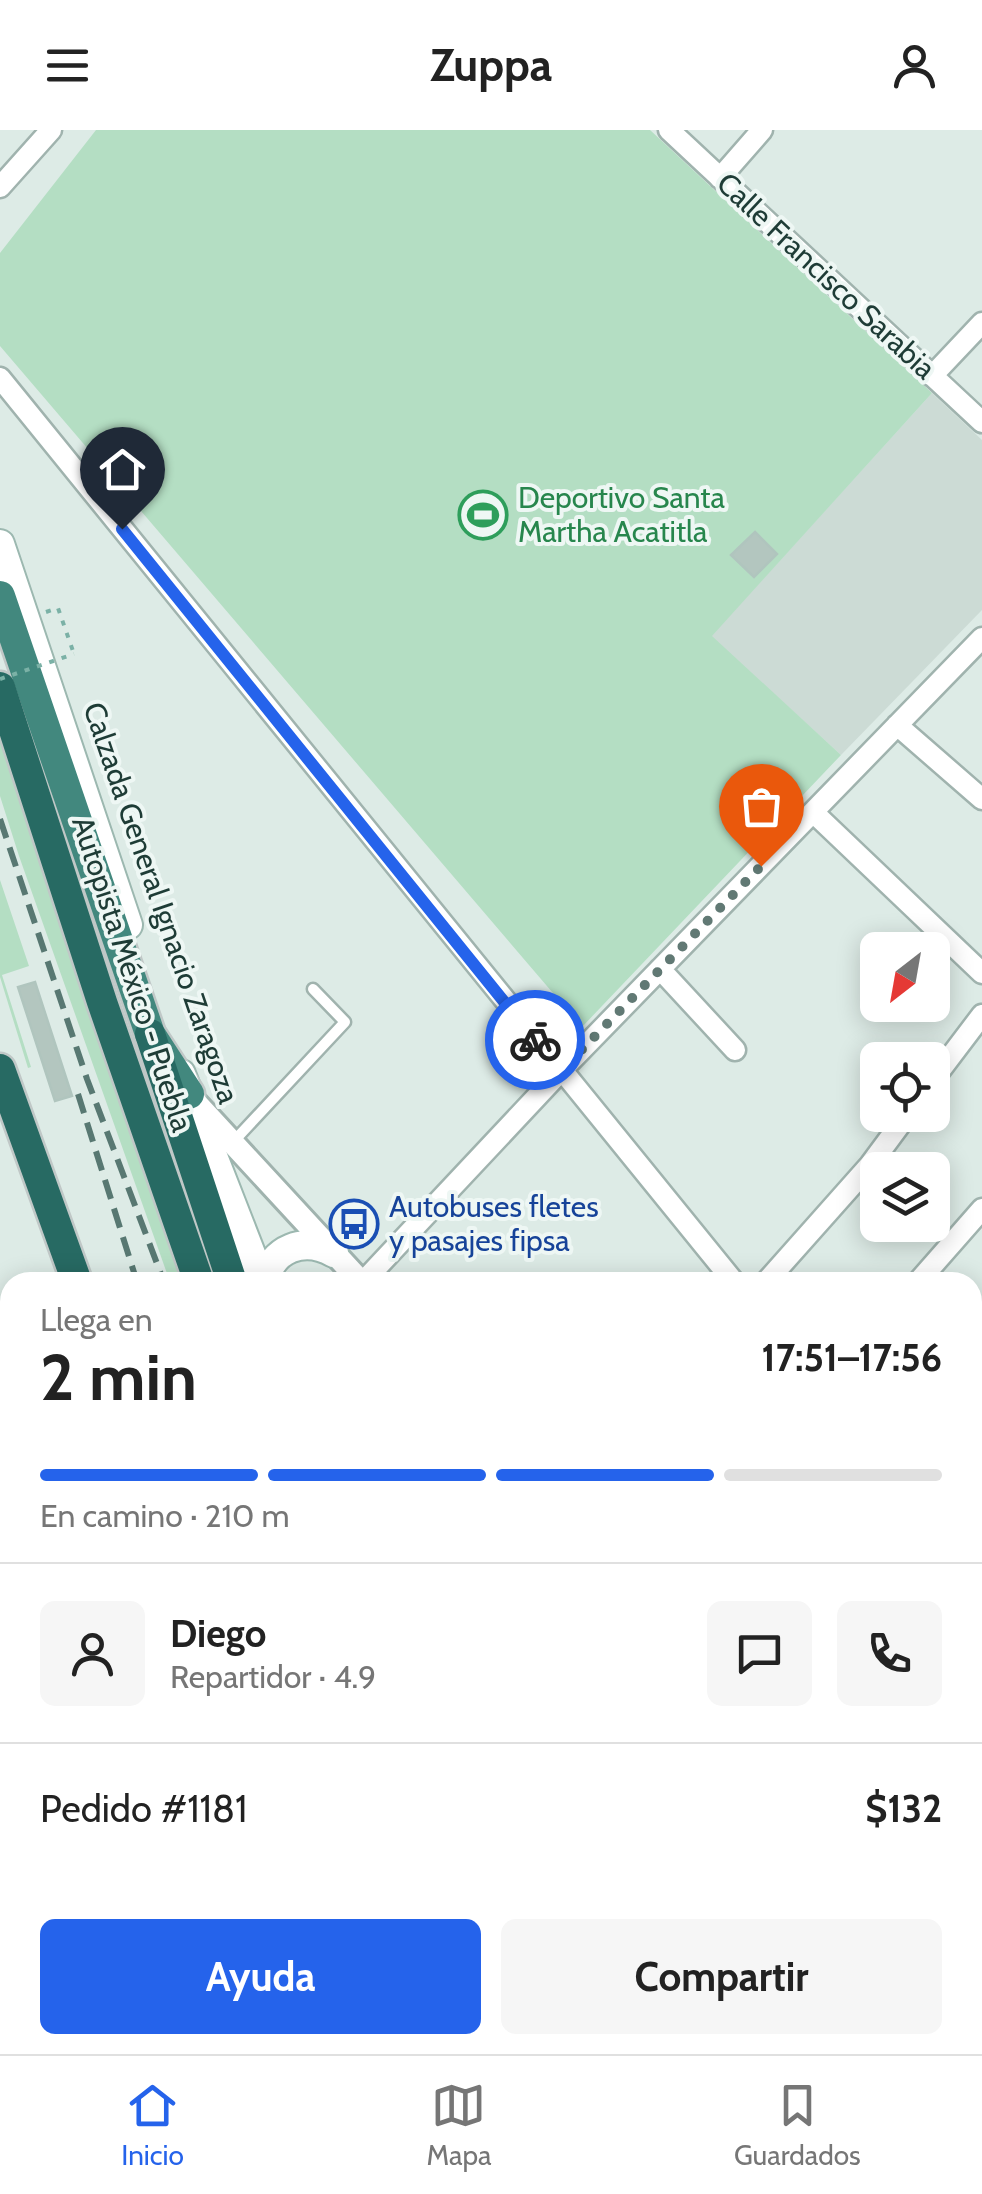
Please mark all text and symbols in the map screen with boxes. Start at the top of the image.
icon: menu [40,38,95,93]
text: Zuppa [430,38,552,92]
icon: person [887,38,942,93]
street label: Calle Francisco Sarabia [709,165,944,387]
pin [80,427,165,530]
icon: home [95,442,150,497]
place label: Deportivo Santa Martha Acatitla [518,479,725,550]
sports icon: Deportivo Santa Martha Acatitla [457,489,509,541]
street label: Calzada General Ignacio Zaragoza [75,697,248,1109]
pin [719,764,804,867]
icon: bag [734,779,789,834]
street label: Autopista México - Puebla [64,812,201,1137]
north arrow [860,932,950,1022]
map controls [860,932,950,1242]
courier [485,990,585,1090]
icon: bike [508,1013,563,1068]
button: locate [860,1042,950,1132]
button: layers [860,1152,950,1242]
place label: Autobuses fletes y pasajes fipsa [389,1188,599,1259]
bus stop icon: Autobuses fletes y pasajes fipsa [328,1198,380,1250]
text: Llega en [40,1300,153,1339]
text: 17:51–17:56 [762,1334,942,1381]
text: 2 min [40,1337,197,1416]
text: En camino · 210 m [40,1496,290,1535]
button: person [40,1601,145,1706]
button: chat [707,1601,812,1706]
button: phone [837,1601,942,1706]
text: Diego [170,1610,266,1657]
text: Repartidor · 4.9 [170,1657,376,1696]
text: Pedido #1181 [40,1785,247,1832]
text: $132 [865,1785,942,1832]
button: Ayuda [40,1919,481,2034]
button: Compartir [501,1919,942,2034]
tab: Inicio [121,2078,184,2172]
tab: Mapa [426,2078,491,2172]
tab: Guardados [734,2078,861,2172]

